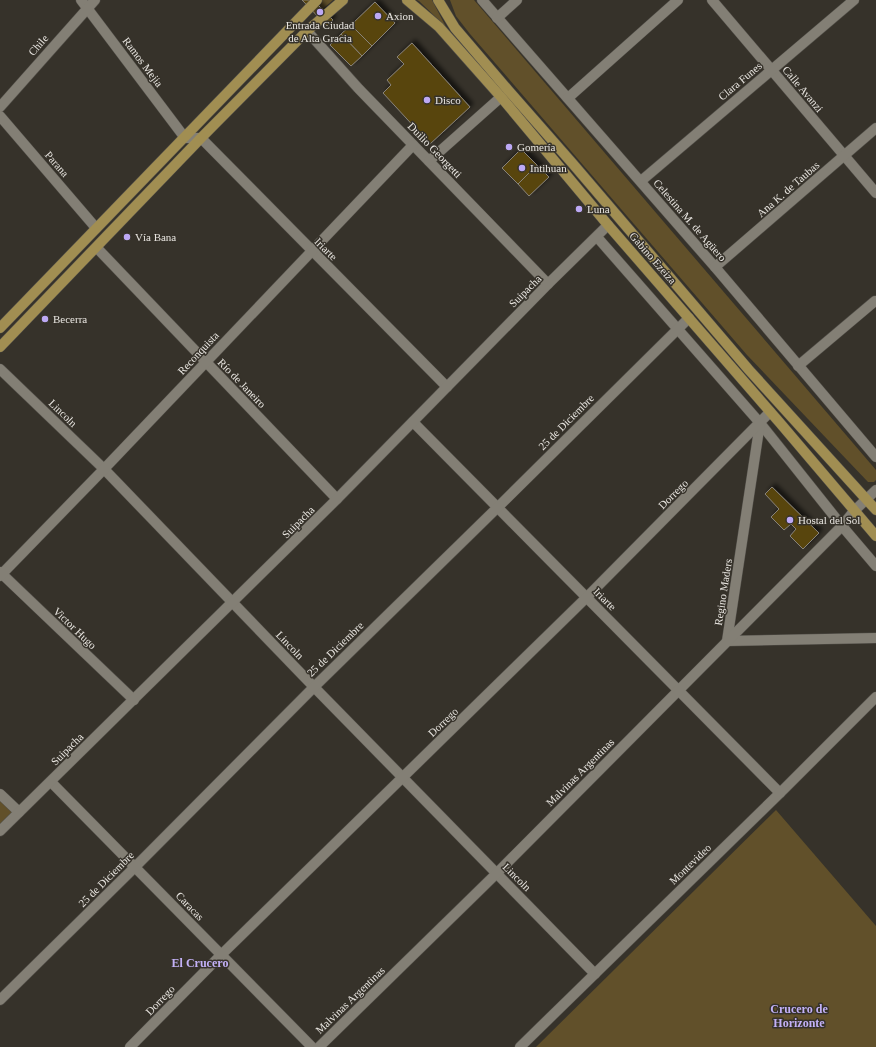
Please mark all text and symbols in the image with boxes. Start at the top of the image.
marker: Entrada Ciudad de Alta Gracia [315,7,325,17]
place label: Axion [386,10,414,22]
marker: Axion [373,11,383,21]
place label: Entrada Ciudad de Alta Gracia [286,19,355,44]
street label: Chile [26,32,50,58]
street label: Ramos Mejia [120,35,166,89]
street label: Clara Funes [716,59,764,103]
street label: Calle Avanzi [780,64,826,114]
place label: Disco [435,94,461,106]
marker: Disco [422,95,432,105]
street label: Duilio Georgetti [406,120,464,180]
place label: Gomería [517,141,556,153]
marker: Gomería [504,142,514,152]
street label: Parana [43,149,71,179]
street label: Ana K. de Taubas [754,159,822,219]
place label: Intihuan [530,162,567,174]
marker: Intihuan [517,163,527,173]
street label: Celestina M. de Agüero [651,177,729,264]
place label: Luna [587,203,610,215]
marker: Luna [574,204,584,214]
street label: Gabino Ezeiza [627,230,679,286]
place label: Vía Bana [135,231,176,243]
marker: Vía Bana [122,232,132,242]
street label: Iriarte [312,235,340,263]
street label: Suipacha [506,272,544,310]
place label: Becerra [53,313,87,325]
marker: Becerra [40,314,50,324]
street label: Reconquista [175,329,221,377]
street label: Río de Janeiro [216,356,269,410]
street label: 25 de Diciembre [536,392,596,452]
street label: Lincoln [47,397,80,430]
street label: Dorrego [656,476,691,511]
street label: Suipacha [279,503,317,541]
place label: Hostal del Sol [798,514,860,526]
marker: Hostal del Sol [785,515,795,525]
street label: Regino Maders [712,558,734,626]
street label: Iriarte [591,585,619,613]
street label: Victor Hugo [51,605,99,652]
street label: 25 de Diciembre [304,619,366,679]
street label: Lincoln [274,629,307,662]
street label: Dorrego [426,705,461,739]
street label: Suipacha [48,730,86,768]
street label: Malvinas Argentinas [544,736,616,808]
street label: Montevideo [667,841,714,887]
street label: 25 de Diciembre [76,849,136,909]
street label: Lincoln [501,861,534,894]
street label: Caracas [174,889,206,923]
district label: El Crucero [172,956,228,970]
street label: Malvinas Argentinas [313,964,387,1036]
street label: Dorrego [143,982,177,1017]
district label: Crucero de Horizonte [770,1002,828,1030]

